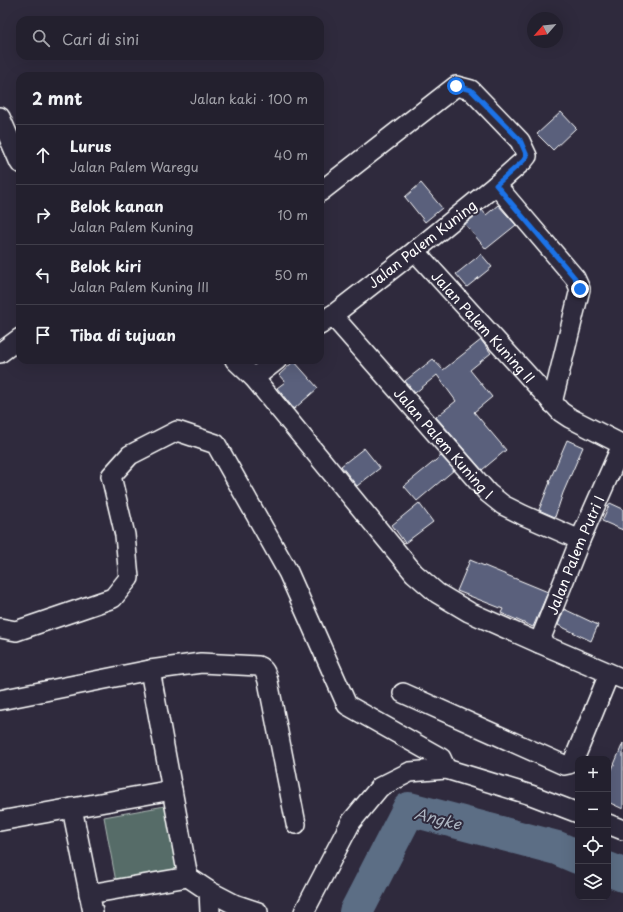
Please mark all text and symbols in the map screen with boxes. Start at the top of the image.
north arrow [527,12,563,48]
search box [16,16,324,60]
icon: search [30,27,52,49]
text: Cari di sini [62,27,139,50]
route start [447,77,465,95]
text: 2 mnt [32,85,83,111]
text: Jalan kaki · 100 m [190,89,308,108]
text: Lurus [70,134,111,157]
icon: ahead [32,144,54,166]
text: 40 m [274,145,308,164]
text: Jalan Palem Waregu [70,157,199,176]
text: Belok kanan [70,194,164,217]
street label: Jalan Palem Kuning [363,195,481,293]
icon: right [32,204,54,226]
text: 10 m [278,205,308,224]
text: Jalan Palem Kuning [70,217,194,236]
text: Belok kiri [70,254,141,277]
icon: left [32,264,54,286]
text: 50 m [274,265,308,284]
street label: Jalan Palem Kuning II [427,266,540,388]
text: Jalan Palem Kuning III [70,277,209,296]
route end [571,280,589,298]
text: Tiba di tujuan [70,323,176,346]
icon: arrive [32,324,54,346]
street label: Jalan Palem Kuning I [389,383,498,504]
street label: Jalan Palem Putri I [541,492,609,618]
map controls [575,756,611,900]
button: + [575,756,611,792]
button: − [575,792,611,828]
water label: Angke [412,801,465,835]
button: locate [575,828,611,864]
button: layers [575,864,611,900]

